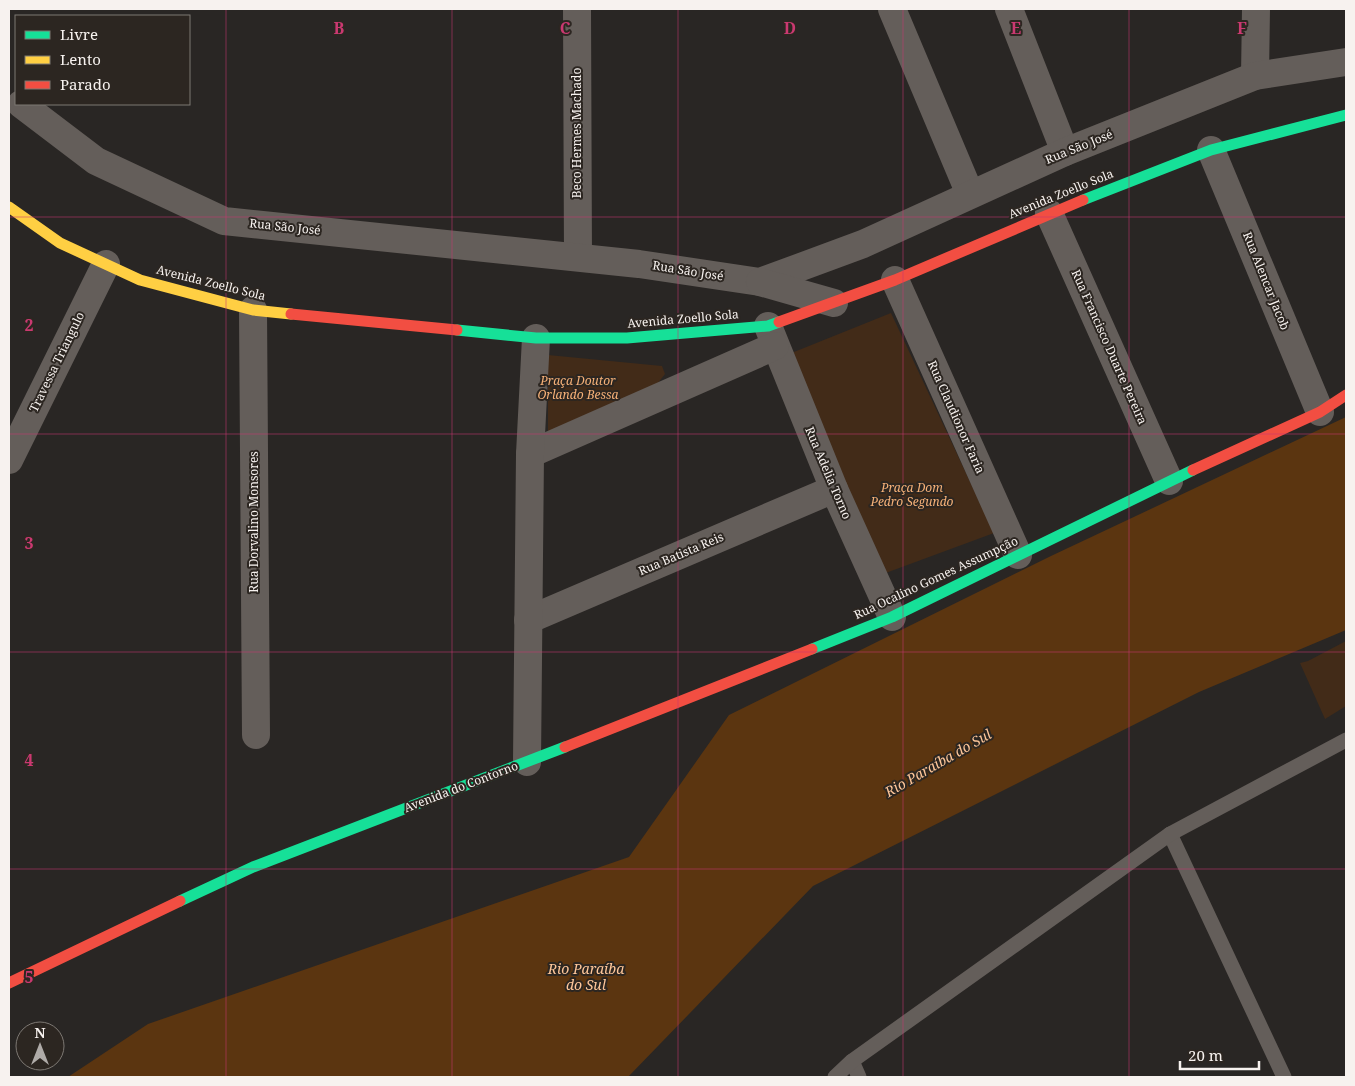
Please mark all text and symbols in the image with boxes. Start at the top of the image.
legend [15,15,190,105]
text: B [334,17,345,39]
text: C [560,17,571,39]
text: D [784,17,796,39]
text: E [1011,17,1021,39]
text: F [1237,17,1247,39]
text: Livre [60,24,98,44]
text: Lento [60,49,101,69]
street label: Beco Hermes Machado [568,68,585,198]
text: Parado [60,74,111,94]
street label: Rua São José [1042,125,1115,168]
street label: Avenida Zoello Sola [1006,165,1116,222]
street label: Rua São José [248,214,322,239]
street label: Rua Alencar Jacob [1239,229,1294,332]
street label: Rua São José [651,256,725,285]
street label: Avenida Zoello Sola [155,261,268,304]
street label: Rua Francisco Duarte Pereira [1068,267,1151,427]
street label: Avenida Zoello Sola [627,305,740,332]
street label: Travessa Triangulo [25,309,88,415]
text: 2 [24,314,34,336]
street label: Rua Claudionor Faria [924,358,989,476]
park label: Praça Doutor Orlando Bessa [537,372,619,403]
street label: Rua Adelia Torno [801,424,856,522]
street label: Rua Dorvalino Monsores [245,451,262,593]
park label: Praça Dom Pedro Segundo [869,479,954,510]
street label: Rua Batista Reis [636,528,726,579]
text: 3 [24,532,34,554]
street label: Rua Ocalino Gomes Assumpção [851,532,1021,623]
water label: Rio Paraíba do Sul [880,724,995,801]
text: 4 [24,749,34,771]
street label: Avenida do Contorno [401,757,520,816]
water label: Rio Paraíba do Sul [547,959,625,994]
text: 5 [24,966,34,988]
north arrow [15,1021,65,1071]
text: N [34,1023,46,1042]
scale bar [1180,1038,1259,1070]
text: 20 m [1188,1045,1223,1065]

